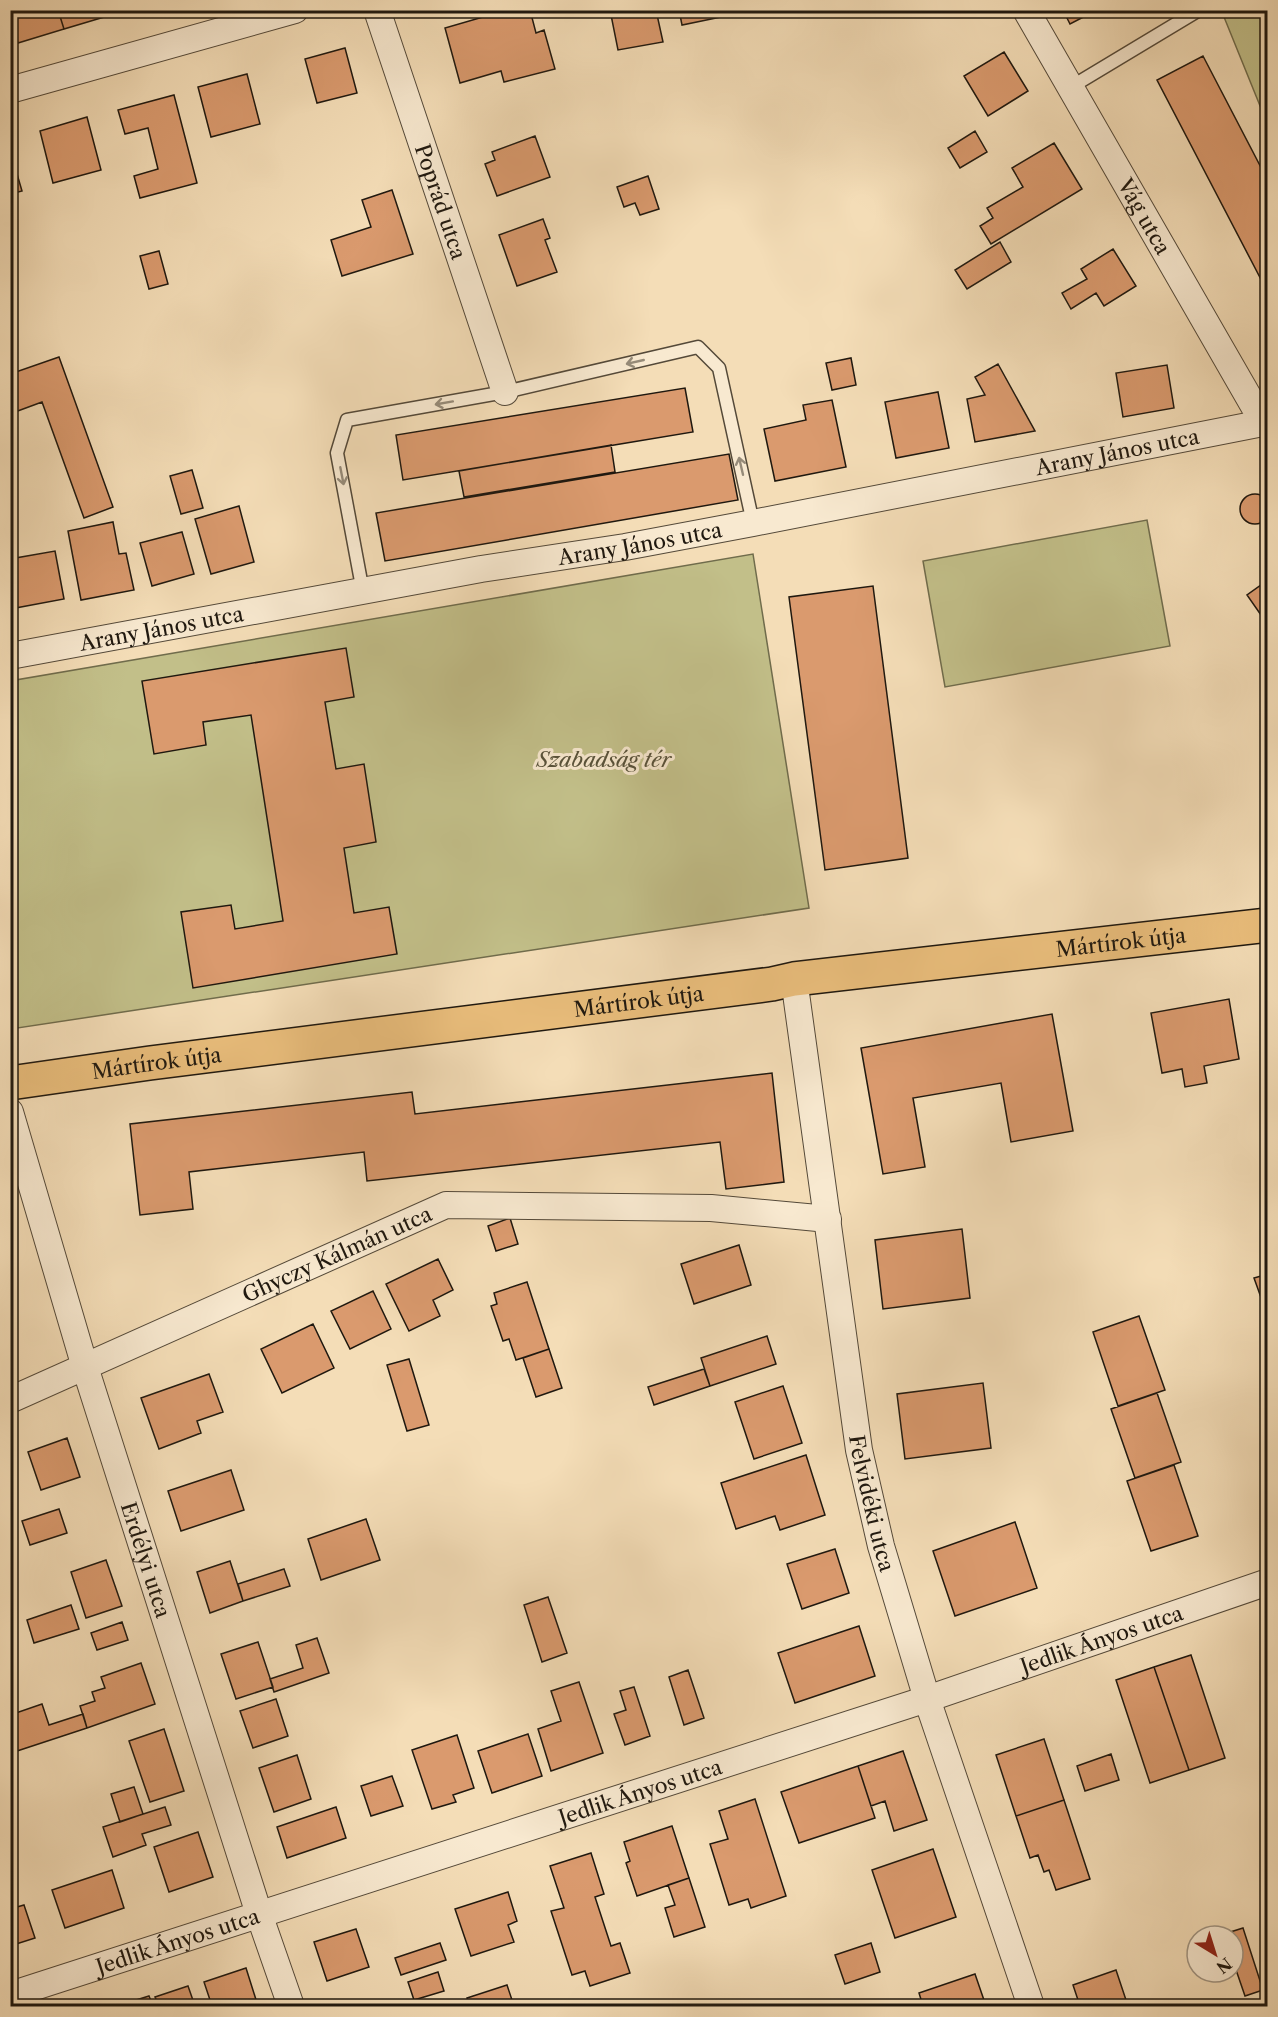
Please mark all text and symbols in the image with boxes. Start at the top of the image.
street label: Poprád utca [410,141,472,263]
street label: Vág utca [1113,173,1177,260]
one-way arrow [625,357,645,368]
one-way arrow [435,398,454,409]
street label: Arany János utca [1032,423,1202,480]
one-way arrow [734,457,746,476]
one-way arrow [336,466,347,486]
street label: Arany János utca [555,516,725,570]
street label: Arany János utca [76,600,246,656]
park label: Szabadság tér [535,747,672,772]
street label: Mártírok útja [1055,922,1188,962]
street label: Mártírok útja [572,980,706,1022]
street label: Mártírok útja [90,1041,224,1084]
street label: Ghyczy Kálmán utca [238,1200,436,1307]
street label: Felvidéki utca [845,1433,901,1575]
street label: Erdélyi utca [116,1499,177,1621]
street label: Jedlik Ányos utca [1014,1599,1187,1680]
street label: Jedlik Ányos utca [552,1753,726,1831]
street label: Jedlik Ányos utca [90,1903,263,1980]
north arrow [1185,1924,1245,1984]
text: N [1213,1954,1236,1978]

